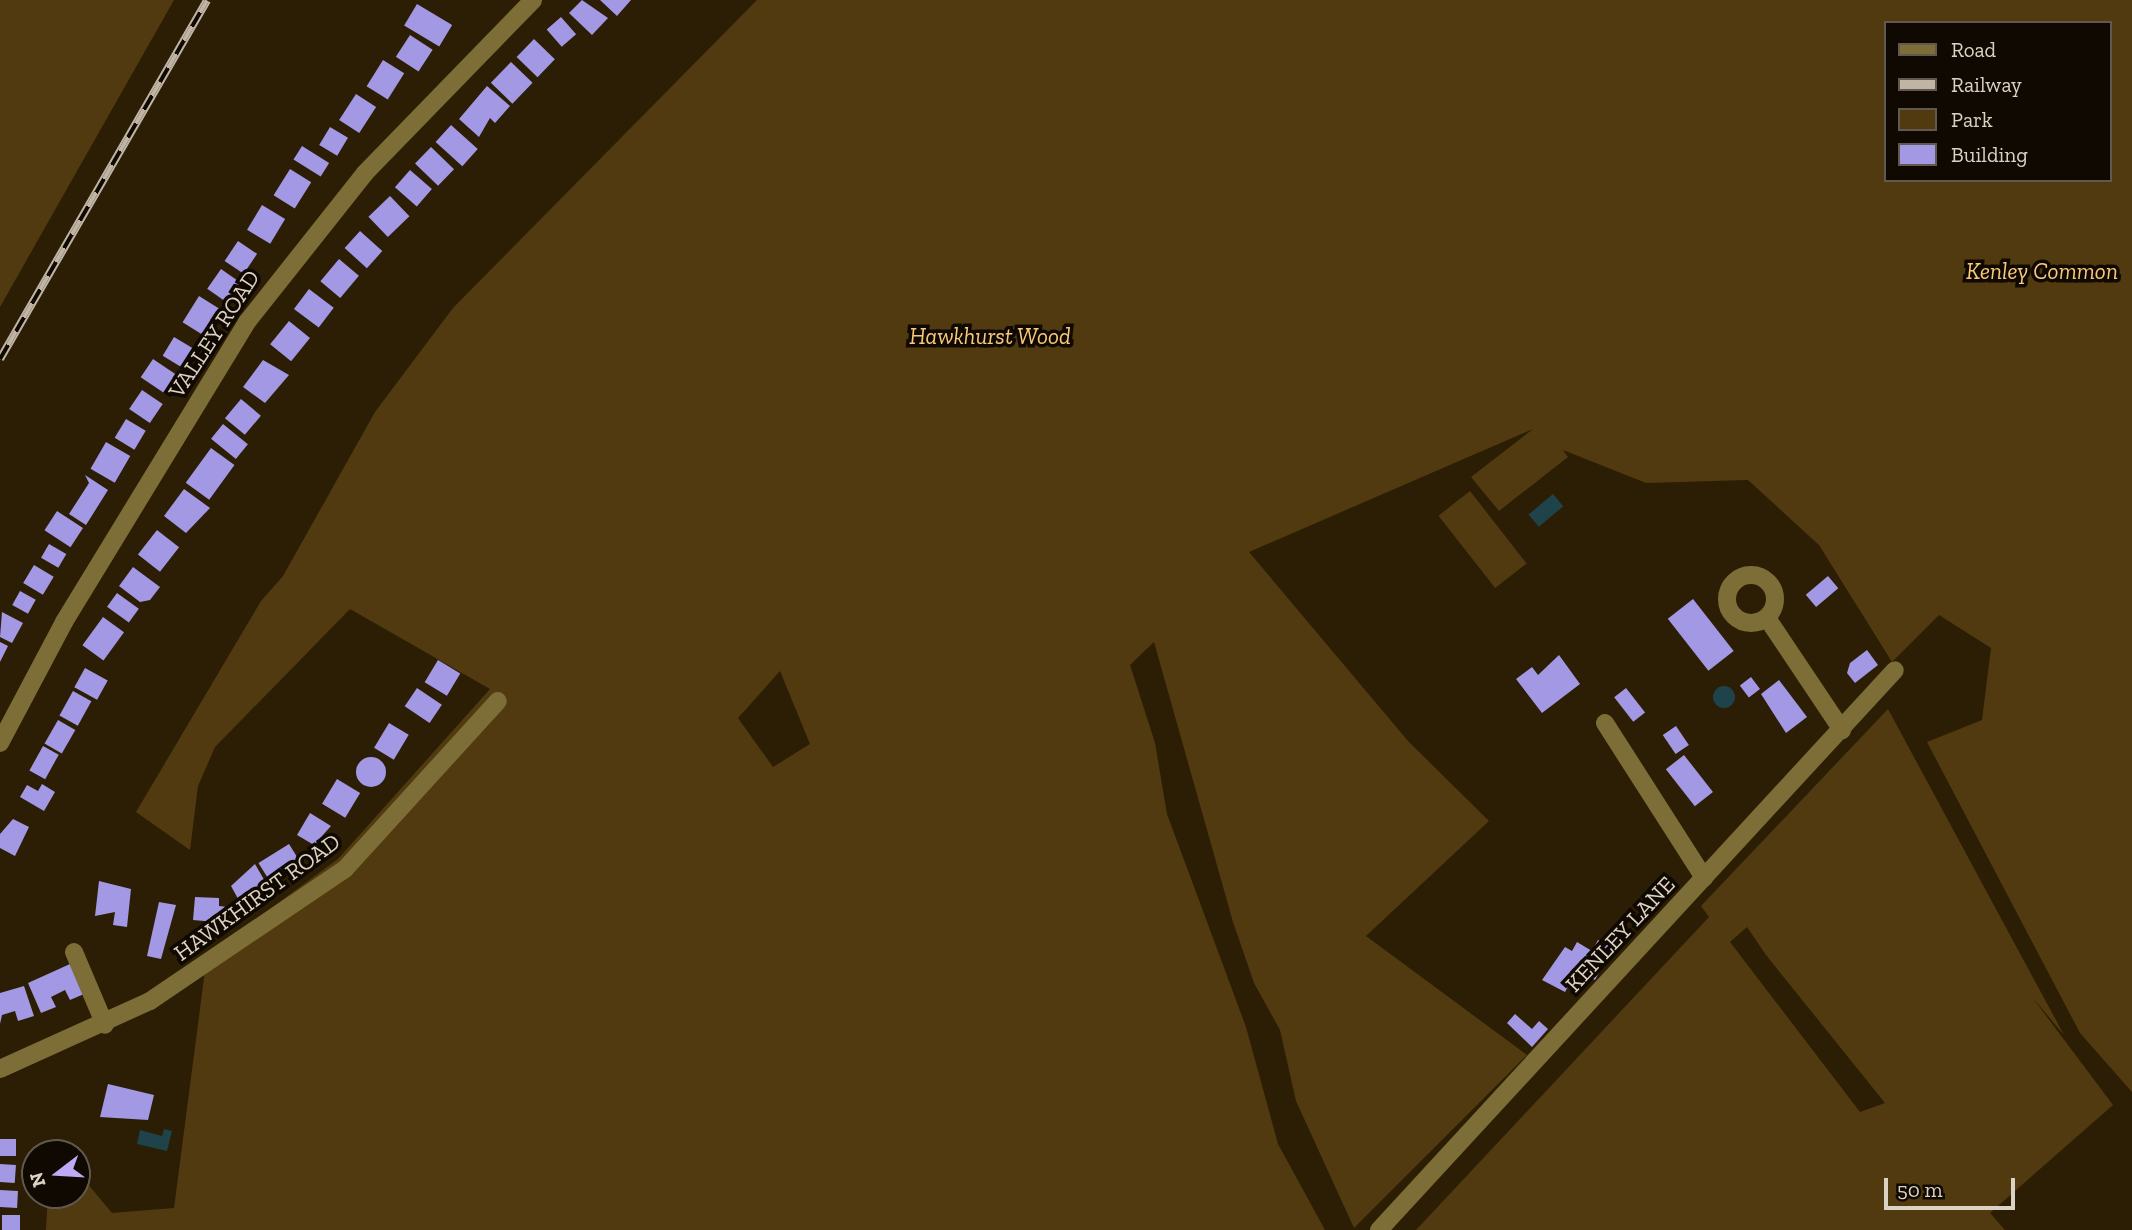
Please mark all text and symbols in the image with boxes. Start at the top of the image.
legend [1884,21,2111,182]
text: Road [1951,37,1996,62]
text: Railway [1951,72,2022,97]
text: Park [1951,107,1993,132]
text: Building [1951,142,2028,167]
park label: Kenley Common [1966,257,2118,285]
street label: VALLEY ROAD [162,265,266,403]
park label: Hawkhurst Wood [909,322,1071,350]
street label: HAWKHIRST ROAD [168,827,346,967]
street label: KENLEY LANE [1559,870,1681,998]
north arrow [21,1139,91,1209]
scale bar [1887,1164,2018,1208]
text: N [24,1169,50,1190]
text: 50 m [1897,1177,1943,1202]

